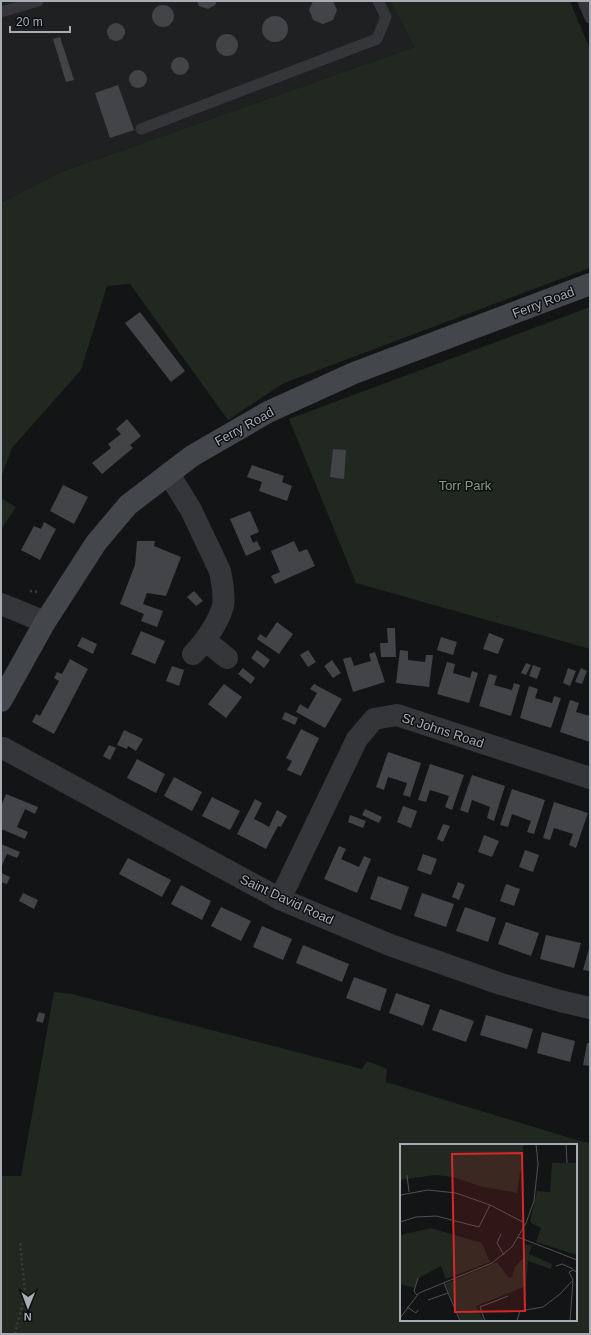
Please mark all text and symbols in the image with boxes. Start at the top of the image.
scale bar [10,8,70,34]
text: 20 m [16,15,43,29]
street label: Ferry Road [510,284,576,321]
street label: Ferry Road [212,404,276,449]
park label: Torr Park [439,478,492,493]
street label: St Johns Road [400,710,486,751]
street label: Saint David Road [238,871,336,928]
inset map [400,1144,577,1321]
north arrow [8,1287,48,1327]
text: N [24,1311,32,1323]

